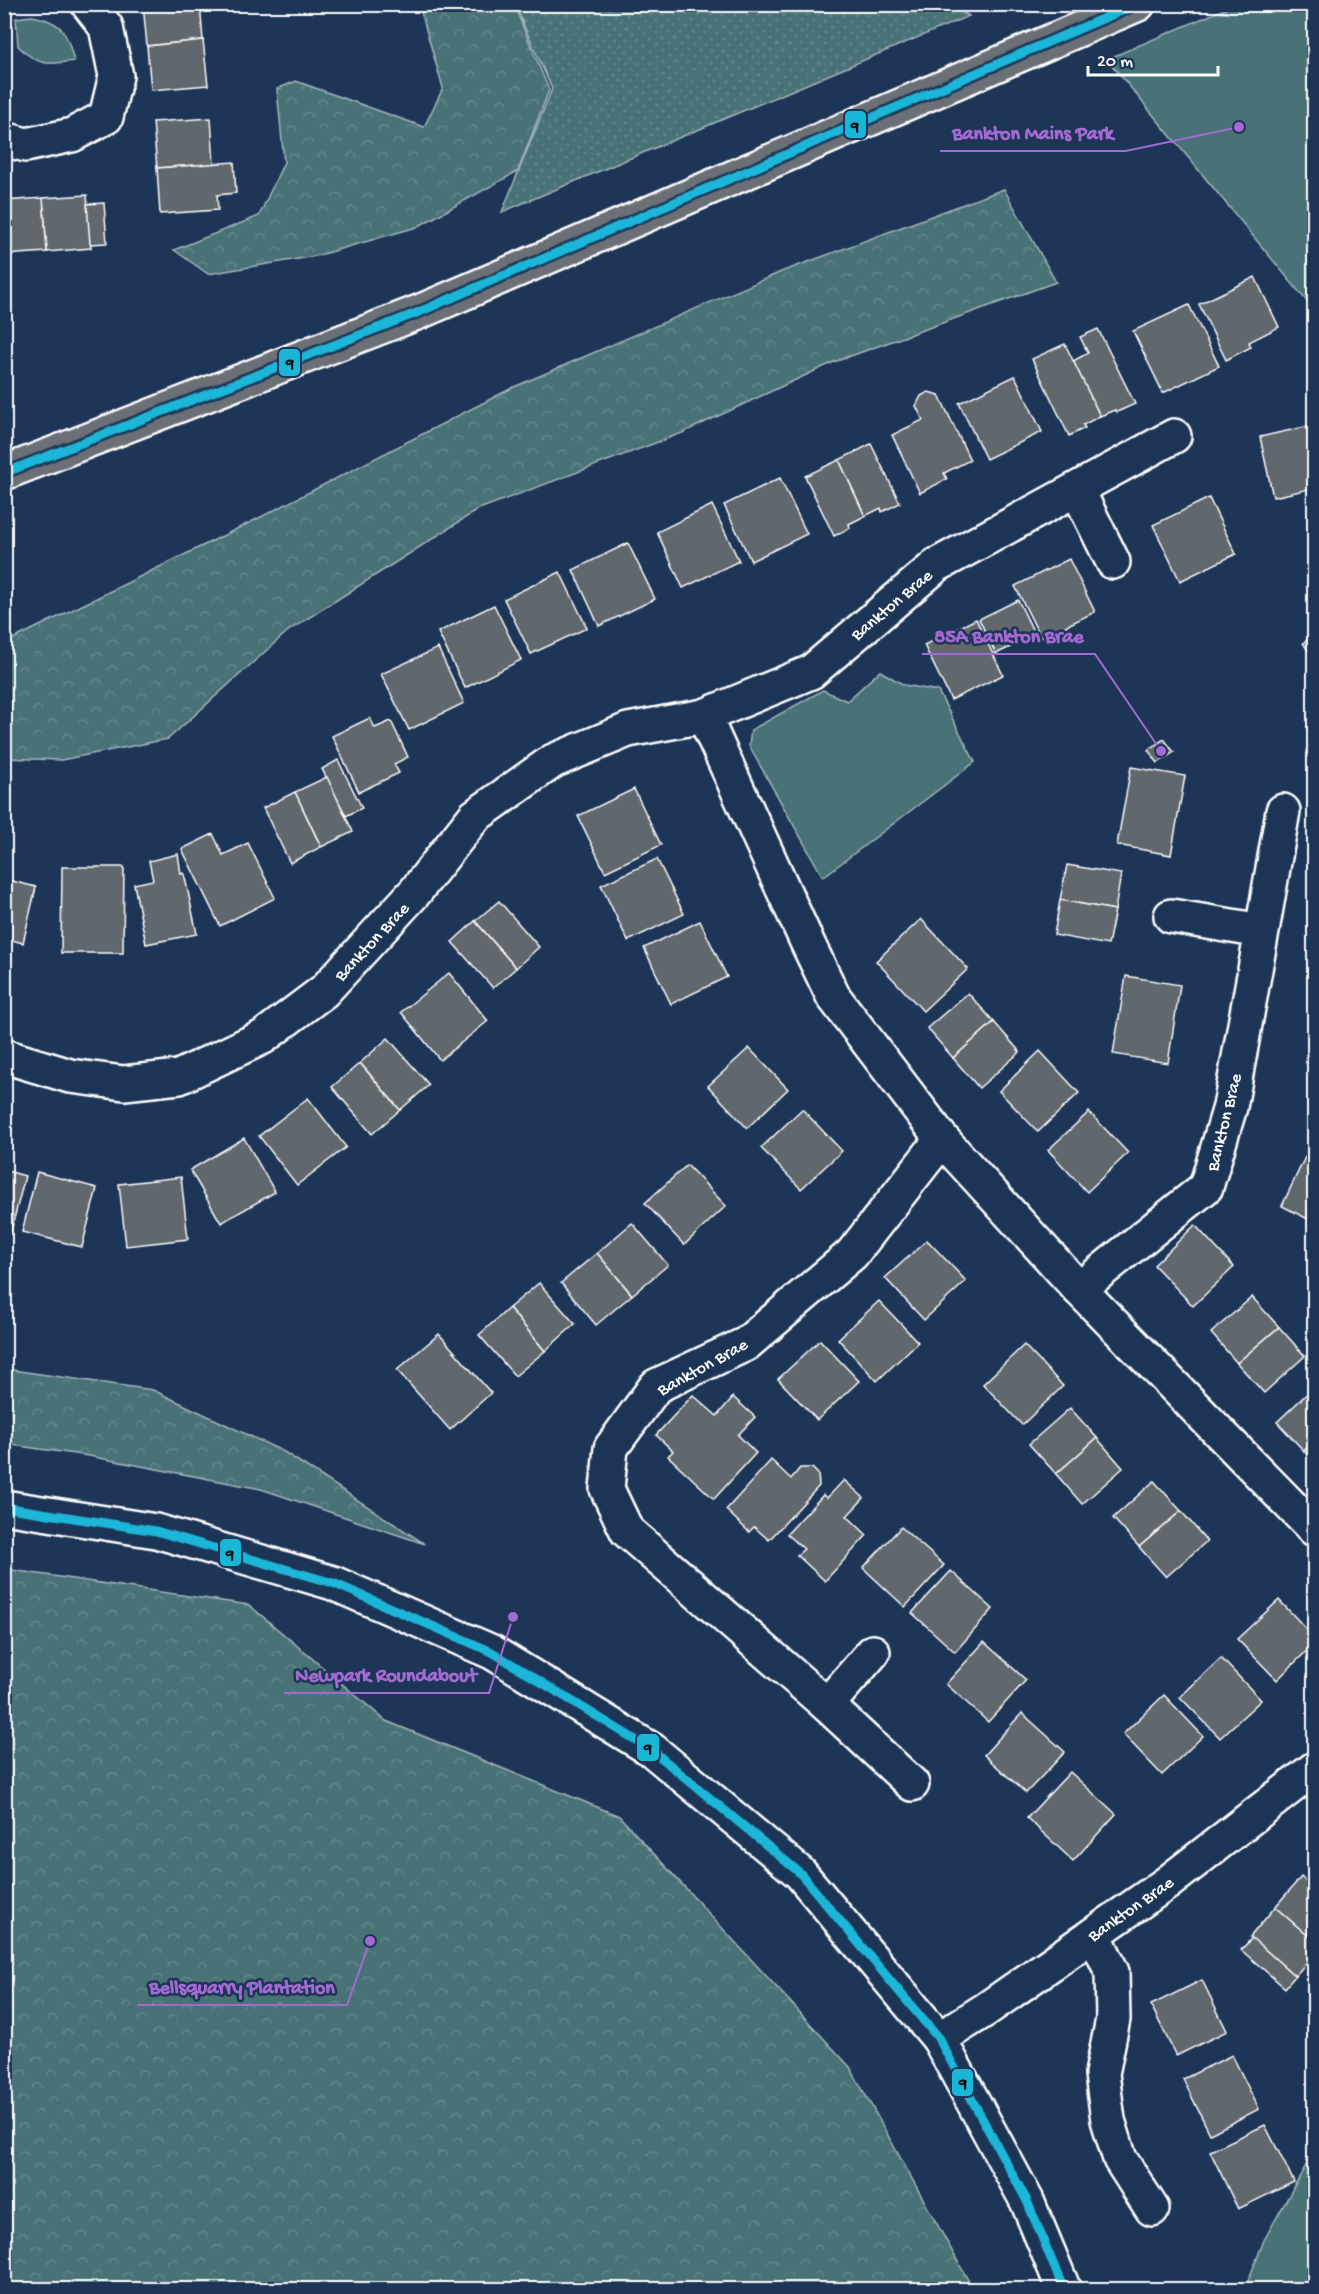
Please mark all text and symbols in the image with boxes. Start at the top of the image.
scale bar [1088,39,1218,77]
text: 20 m [1097,52,1133,73]
line badge: 9 [844,110,867,139]
callout: Bankton Mains Park [940,113,1126,151]
text: 9 [850,119,859,138]
text: Bankton Mains Park [951,124,1116,147]
line badge: 9 [278,348,301,377]
text: 9 [285,356,294,375]
street label: Bankton Brae [847,565,938,647]
callout: 85A Bankton Brae [922,616,1095,654]
text: 85A Bankton Brae [934,627,1084,650]
street label: Bankton Brae [330,898,415,987]
street label: Bankton Brae [1203,1071,1248,1175]
street label: Bankton Brae [653,1334,753,1402]
line badge: 9 [219,1538,242,1567]
text: 9 [225,1547,234,1566]
callout: Newpark Roundabout [284,1655,489,1693]
text: Newpark Roundabout [295,1666,479,1689]
line badge: 9 [636,1733,660,1762]
text: 9 [643,1741,652,1760]
street label: Bankton Brae [1084,1872,1179,1948]
callout: Bellsquarry Plantation [137,1967,347,2005]
text: Bellsquarry Plantation [148,1978,335,2001]
line badge: 9 [951,2068,974,2097]
text: 9 [958,2076,967,2095]

